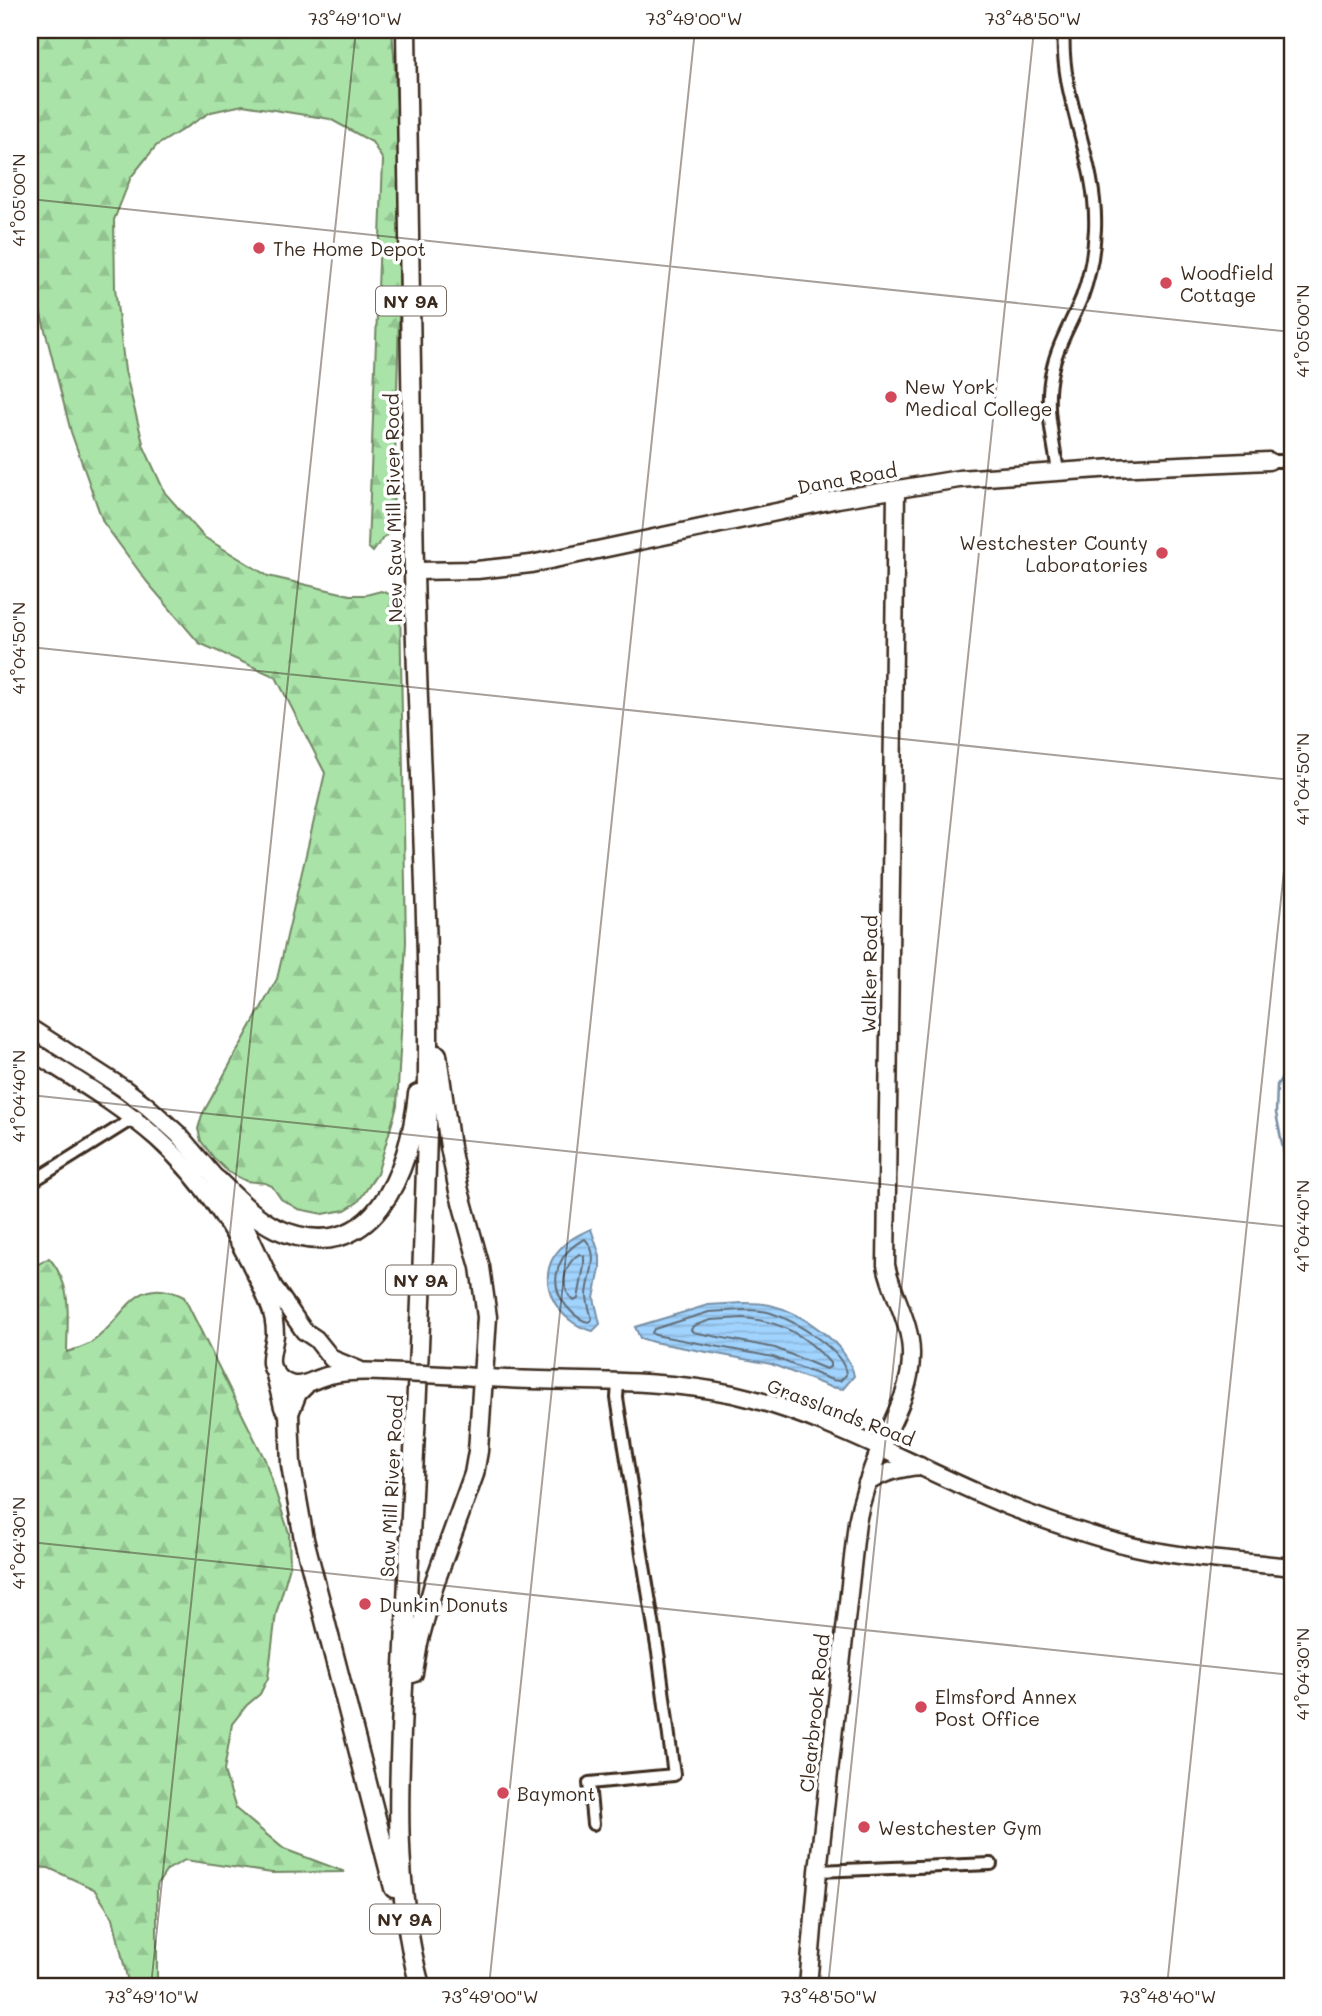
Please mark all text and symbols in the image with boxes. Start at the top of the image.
text: 73°49'10"W [308,6,402,30]
text: 73°49'00"W [645,6,743,30]
text: 73°48'50"W [985,6,1081,30]
text: 41°05'00"N [6,154,30,246]
place label: The Home Depot [273,236,426,261]
marker: The Home Depot [251,240,267,256]
place label: Woodfield Cottage [1180,260,1273,307]
marker: Woodfield Cottage [1158,275,1174,291]
text: 41°05'00"N [1290,285,1314,377]
road number: NY 9A [376,286,446,316]
place label: New York Medical College [905,374,1053,421]
marker: New York Medical College [883,389,899,405]
street label: New Saw Mill River Road [379,393,407,623]
street label: Dana Road [795,457,899,499]
place label: Westchester County Laboratories [959,530,1148,577]
marker: Westchester County Laboratories [1154,545,1170,561]
text: 41°04'50"N [6,602,30,694]
text: 41°04'50"N [1290,733,1314,825]
street label: Walker Road [855,915,883,1033]
text: 41°04'40"N [6,1050,30,1142]
text: 41°04'40"N [1290,1180,1314,1272]
road number: NY 9A [386,1266,456,1294]
street label: Grasslands Road [764,1372,918,1452]
street label: Saw Mill River Road [374,1394,408,1578]
text: 41°04'30"N [6,1497,30,1589]
place label: Dunkin Donuts [379,1592,508,1617]
marker: Dunkin Donuts [357,1596,373,1612]
text: 41°04'30"N [1290,1628,1314,1720]
street label: Clearbrook Road [793,1633,835,1793]
place label: Elmsford Annex Post Office [935,1684,1077,1731]
marker: Elmsford Annex Post Office [913,1699,929,1715]
place label: Baymont [517,1781,596,1806]
marker: Baymont [495,1785,511,1801]
place label: Westchester Gym [878,1815,1042,1840]
marker: Westchester Gym [856,1819,872,1835]
road number: NY 9A [370,1905,440,1934]
text: 73°49'10"W [105,1984,199,2008]
text: 73°49'00"W [441,1984,539,2008]
text: 73°48'50"W [781,1984,877,2008]
text: 73°48'40"W [1120,1984,1216,2008]

